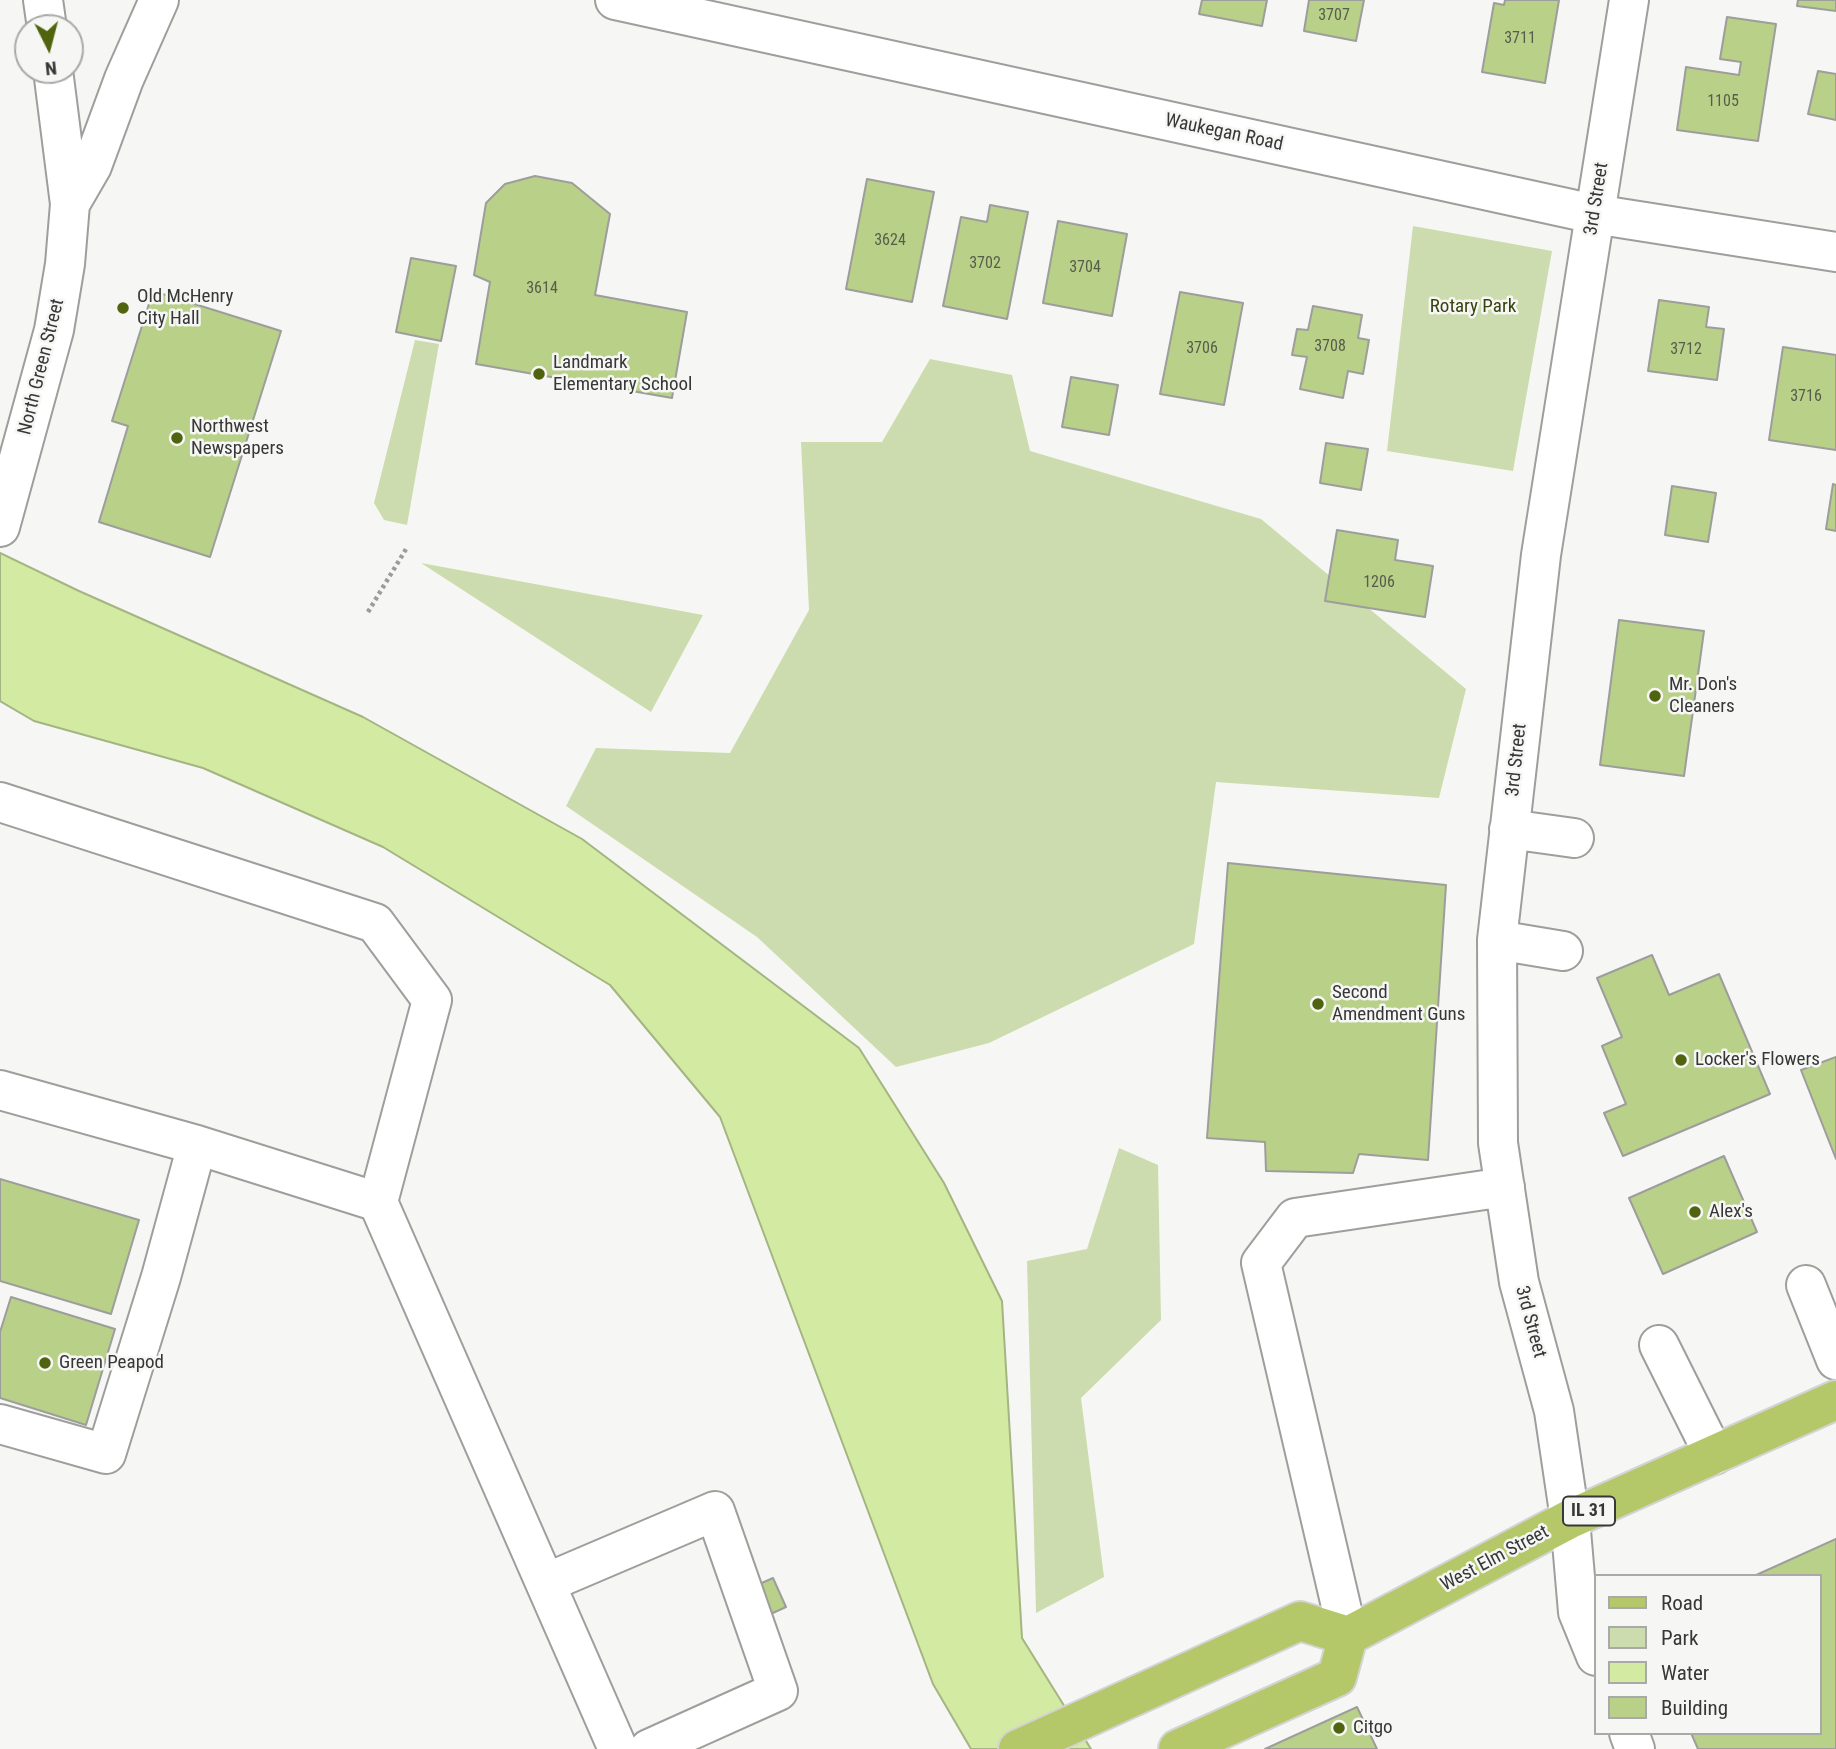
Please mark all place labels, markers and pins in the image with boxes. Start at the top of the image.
place label: Old McHenry City Hall [137,286,233,330]
marker: Old McHenry City Hall [115,300,131,316]
place label: Landmark Elementary School [553,352,692,396]
marker: Landmark Elementary School [531,366,547,382]
place label: Northwest Newspapers [191,416,284,460]
marker: Northwest Newspapers [169,430,185,446]
place label: Mr. Don's Cleaners [1669,674,1737,718]
marker: Mr. Don's Cleaners [1647,688,1663,704]
place label: Second Amendment Guns [1332,982,1465,1026]
marker: Second Amendment Guns [1310,996,1326,1012]
place label: Locker's Flowers [1695,1049,1820,1071]
marker: Locker's Flowers [1673,1052,1689,1068]
place label: Alex's [1709,1201,1753,1223]
marker: Alex's [1687,1204,1703,1220]
place label: Green Peapod [59,1352,164,1374]
marker: Green Peapod [37,1355,53,1371]
place label: Citgo [1353,1717,1393,1739]
marker: Citgo [1331,1720,1347,1736]

